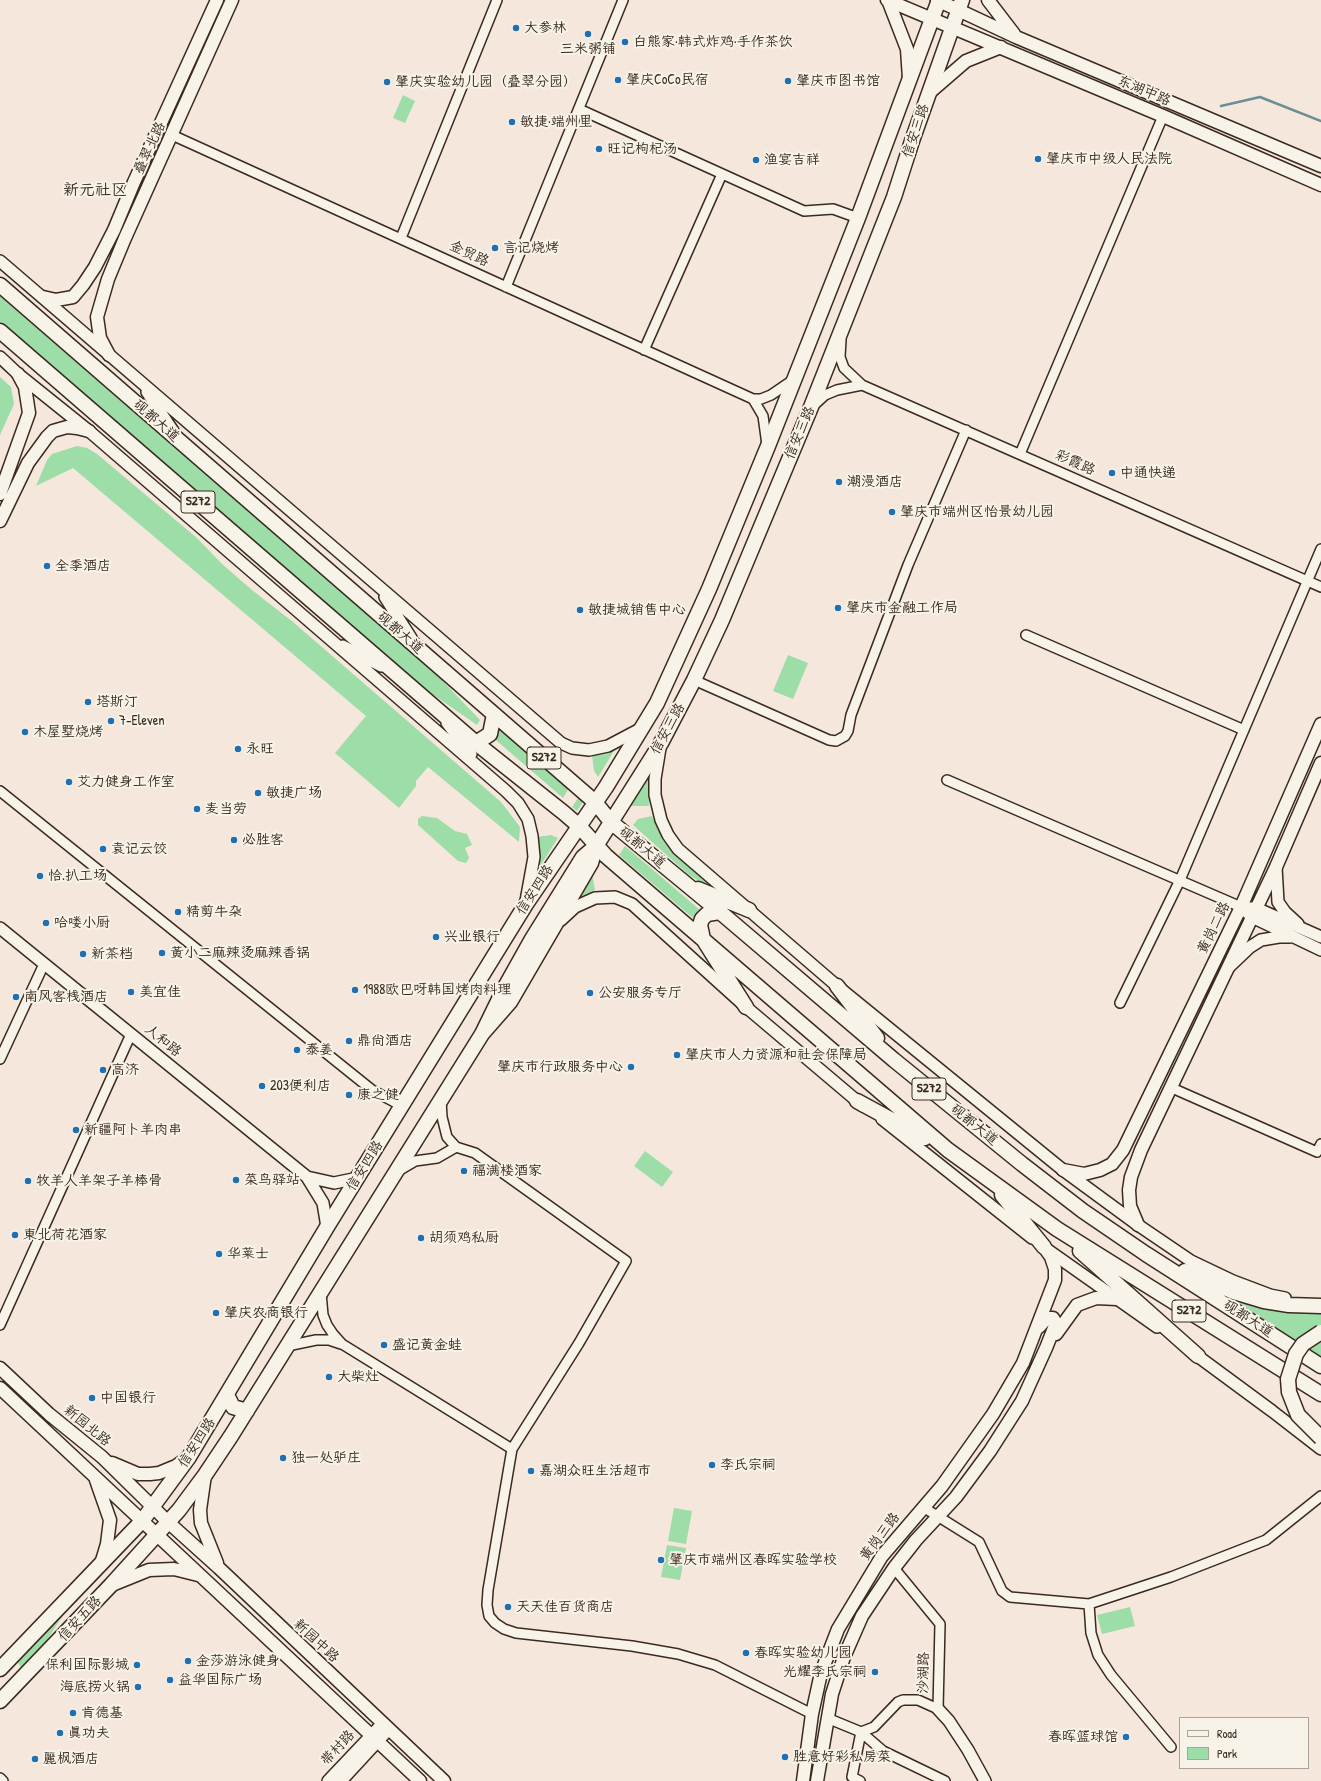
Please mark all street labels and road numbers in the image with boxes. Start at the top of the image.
street label: 东湖中路 [1115,72,1173,110]
street label: 信安三路 [899,102,933,160]
street label: 叠翠北路 [131,119,169,177]
street label: 金贸路 [446,238,492,270]
street label: 砚都大道 [129,396,183,446]
street label: 信安三路 [781,404,819,462]
street label: 彩霞路 [1052,447,1098,479]
road number: S272 [181,491,215,513]
street label: 砚都大道 [373,608,427,658]
street label: 信安三路 [647,700,689,758]
road number: S272 [527,747,561,769]
street label: 砚都大道 [615,824,669,872]
street label: 信安四路 [513,862,557,918]
street label: 黄岗二路 [1194,899,1234,957]
street label: 人和路 [141,1021,185,1061]
road number: S272 [912,1078,946,1100]
street label: 砚都大道 [947,1101,1001,1149]
street label: 信安四路 [343,1138,387,1194]
street label: 砚都大道 [1220,1297,1276,1341]
road number: S272 [1172,1300,1206,1322]
street label: 新园北路 [60,1402,114,1450]
street label: 信安四路 [175,1415,219,1471]
street label: 黄岗三路 [856,1510,904,1564]
street label: 信安五路 [55,1593,105,1645]
street label: 新园中路 [290,1616,342,1666]
street label: 沙湖路 [915,1652,933,1694]
street label: 带村路 [318,1727,358,1769]

